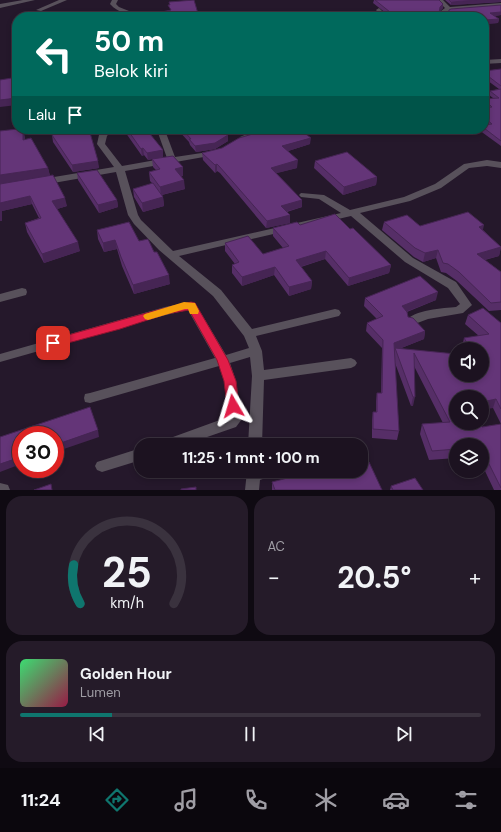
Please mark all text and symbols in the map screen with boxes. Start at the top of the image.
text: 50 m [94,23,164,60]
icon: left [28,28,80,80]
text: Belok kiri [94,59,168,83]
icon: arrive [64,104,86,126]
text: Lalu [28,105,56,125]
pin [36,326,70,360]
icon: arrive [42,332,64,354]
map controls [449,342,489,478]
button: sound [449,342,489,382]
position arrow [212,385,254,427]
button: search [449,390,489,430]
speed limit sign: 30 [12,426,64,478]
button: layers [449,438,489,478]
text: 11:25 · 1 mnt · 100 m [182,448,320,468]
text: AC [268,538,285,555]
text: 25 [102,545,152,599]
text: 20.5° [337,558,411,597]
text: − [268,563,280,592]
text: + [469,563,481,592]
text: km/h [110,593,144,611]
text: Golden Hour [80,664,172,684]
text: Lumen [80,684,121,701]
icon: previous [86,723,108,745]
icon: pause [239,723,261,745]
icon: next [393,723,415,745]
icon: directions [103,786,131,814]
icon: music [172,786,200,814]
icon: phone [242,786,270,814]
icon: climate [312,786,340,814]
icon: car [382,786,410,814]
icon: filters [452,786,480,814]
text: 11:24 [21,788,61,812]

